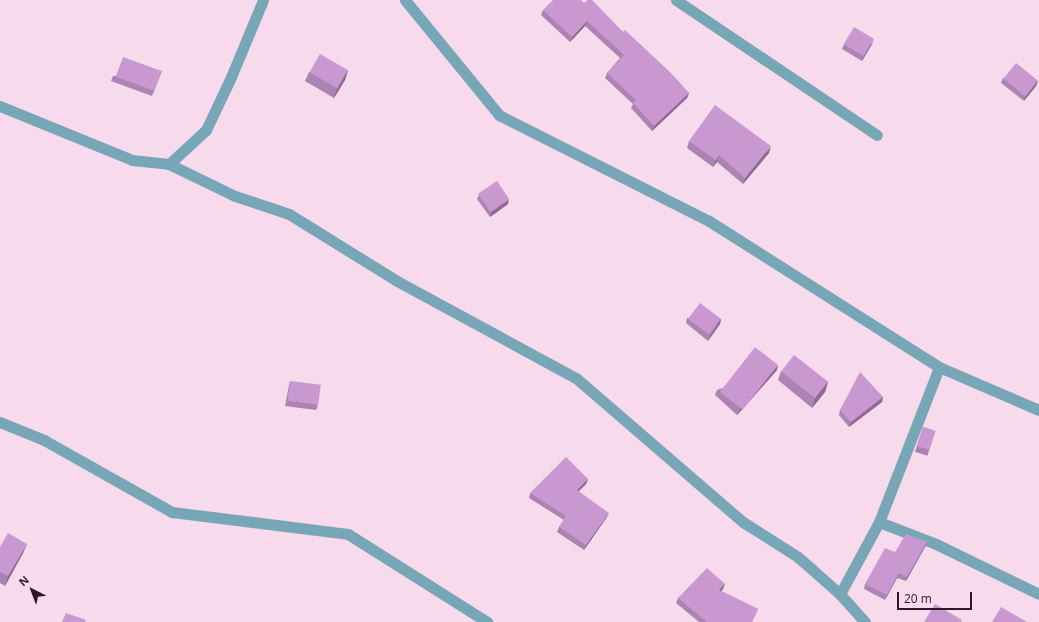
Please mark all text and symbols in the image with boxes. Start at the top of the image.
north arrow [12,570,52,610]
text: N [15,572,32,589]
scale bar [899,584,974,610]
text: 20 m [904,590,932,607]

